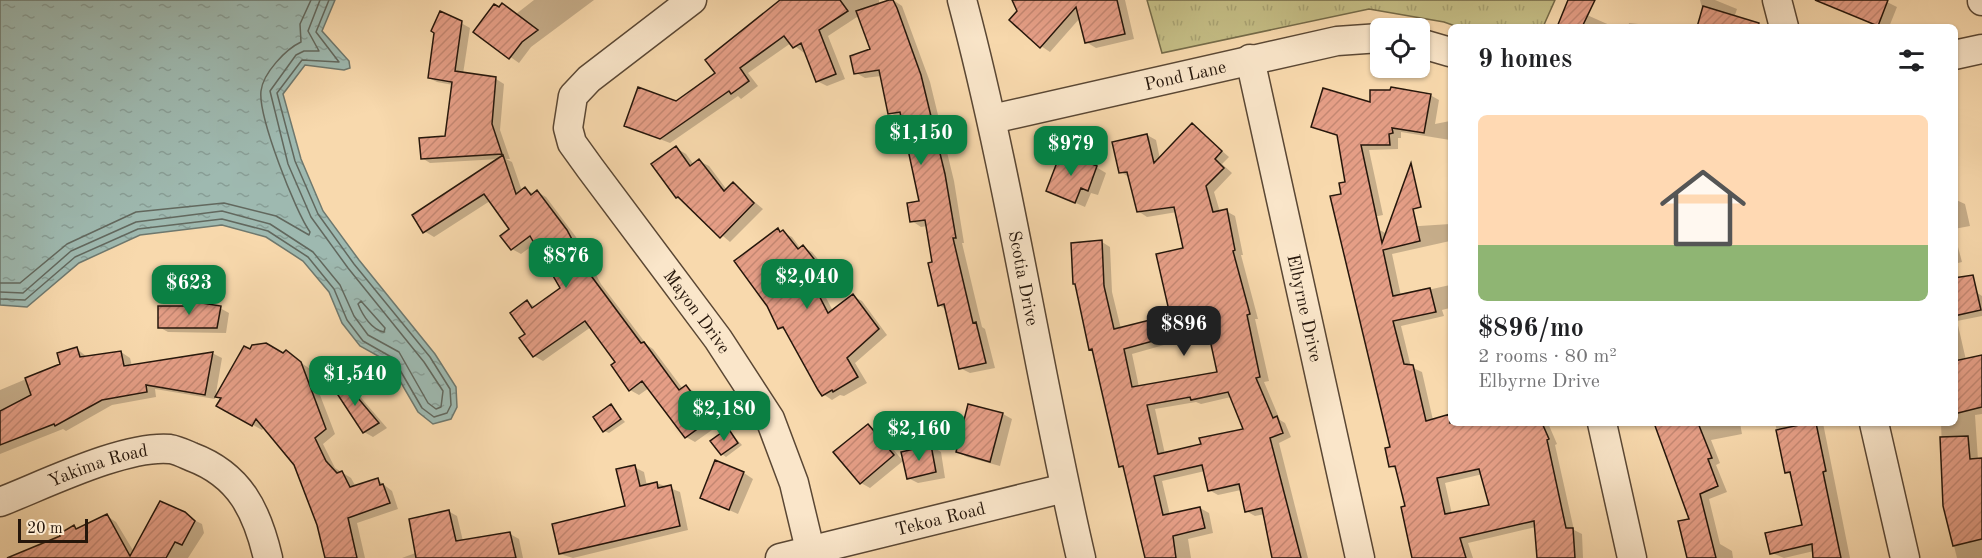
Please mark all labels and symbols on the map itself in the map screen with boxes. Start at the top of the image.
street label: Pond Lane [1143,58,1228,94]
pin: $1,150 [872,115,970,166]
pin: $979 [1035,126,1107,177]
street label: Scotia Drive [1005,229,1041,327]
pin: $876 [530,238,602,289]
street label: Elbyrne Drive [1283,253,1325,364]
pin: $2,040 [758,259,856,310]
pin: $623 [153,265,225,316]
street label: Mayon Drive [660,267,733,357]
pin: $896 [1148,306,1220,357]
pin: $1,540 [306,356,404,407]
pin: $2,180 [675,391,773,442]
pin: $2,160 [870,411,968,462]
street label: Yakima Road [46,442,149,491]
street label: Tekoa Road [893,500,987,539]
scale bar [18,516,88,544]

